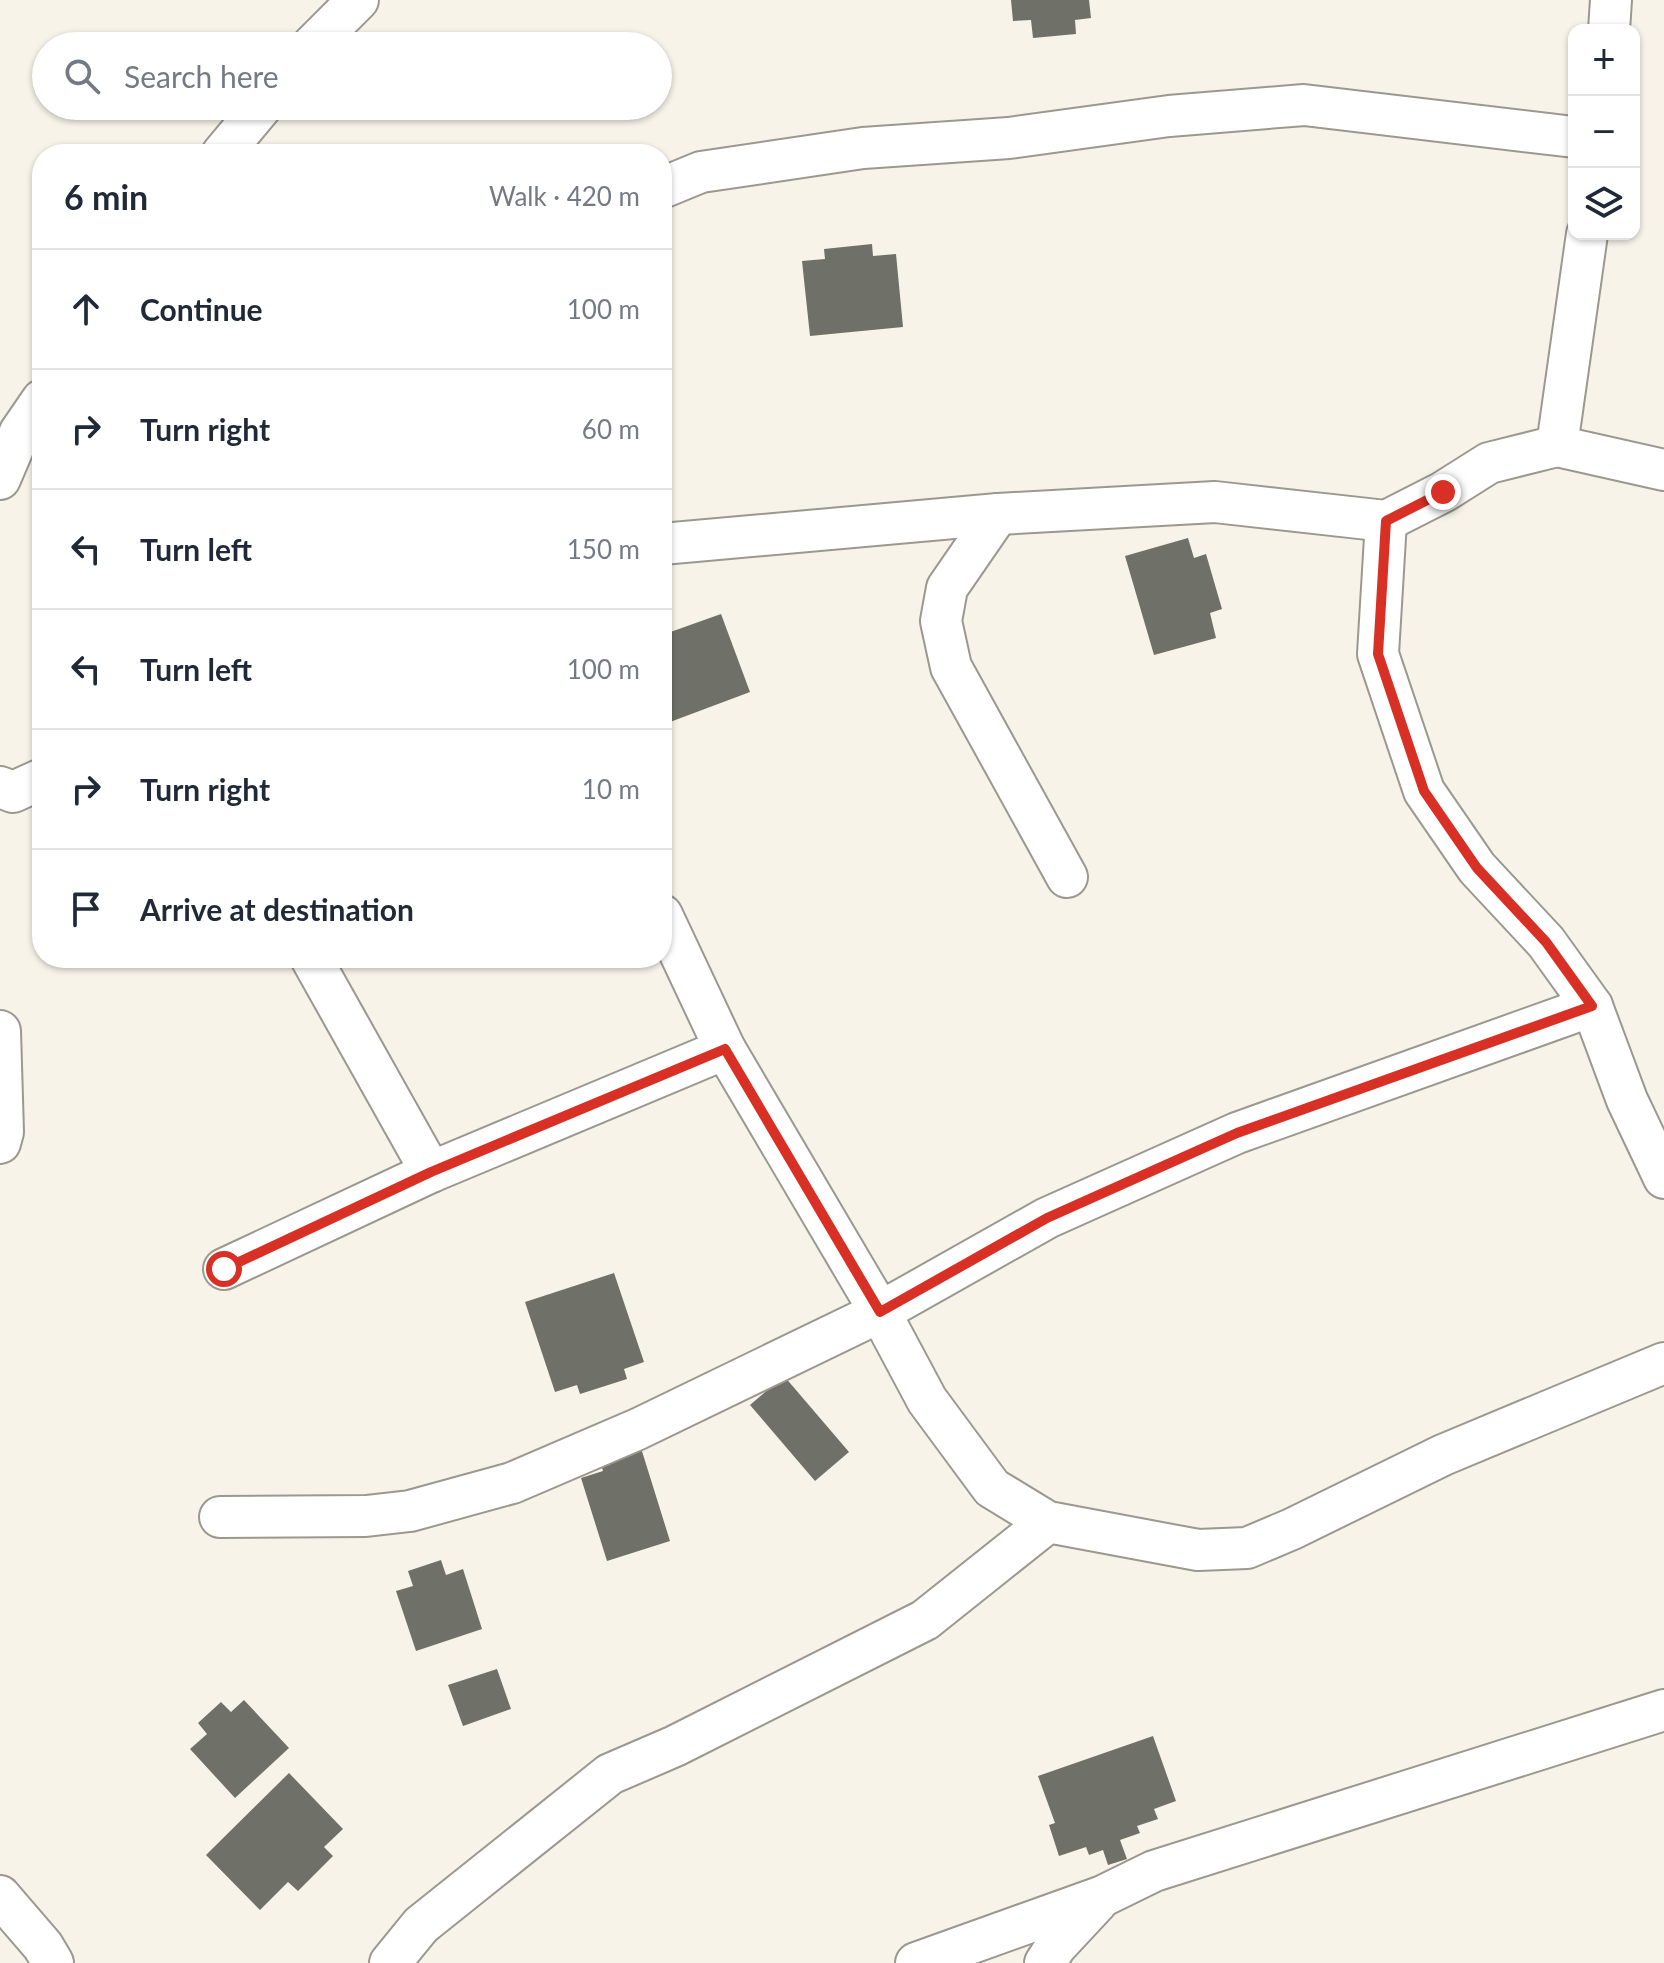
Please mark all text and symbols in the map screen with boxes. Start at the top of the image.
map controls [1568,24,1640,240]
button: + [1568,24,1640,96]
search box [32,32,672,120]
icon: search [60,54,104,98]
text: Search here [124,58,279,94]
button: − [1568,96,1640,168]
button: layers [1568,168,1640,240]
text: 6 min [64,176,148,217]
text: Walk · 420 m [489,180,640,212]
icon: ahead [64,287,108,331]
text: Continue [140,291,263,327]
text: 100 m [567,293,640,325]
icon: right [64,407,108,451]
text: Turn right [140,411,270,447]
text: 60 m [582,413,640,445]
route end [1425,474,1461,510]
icon: left [64,527,108,571]
text: Turn left [140,531,252,567]
text: 150 m [567,533,640,565]
icon: left [64,647,108,691]
text: Turn left [140,651,252,687]
text: 100 m [567,653,640,685]
icon: right [64,767,108,811]
text: Turn right [140,771,270,807]
text: 10 m [582,773,640,805]
icon: arrive [64,887,108,931]
text: Arrive at destination [140,891,414,927]
route start [206,1251,242,1287]

